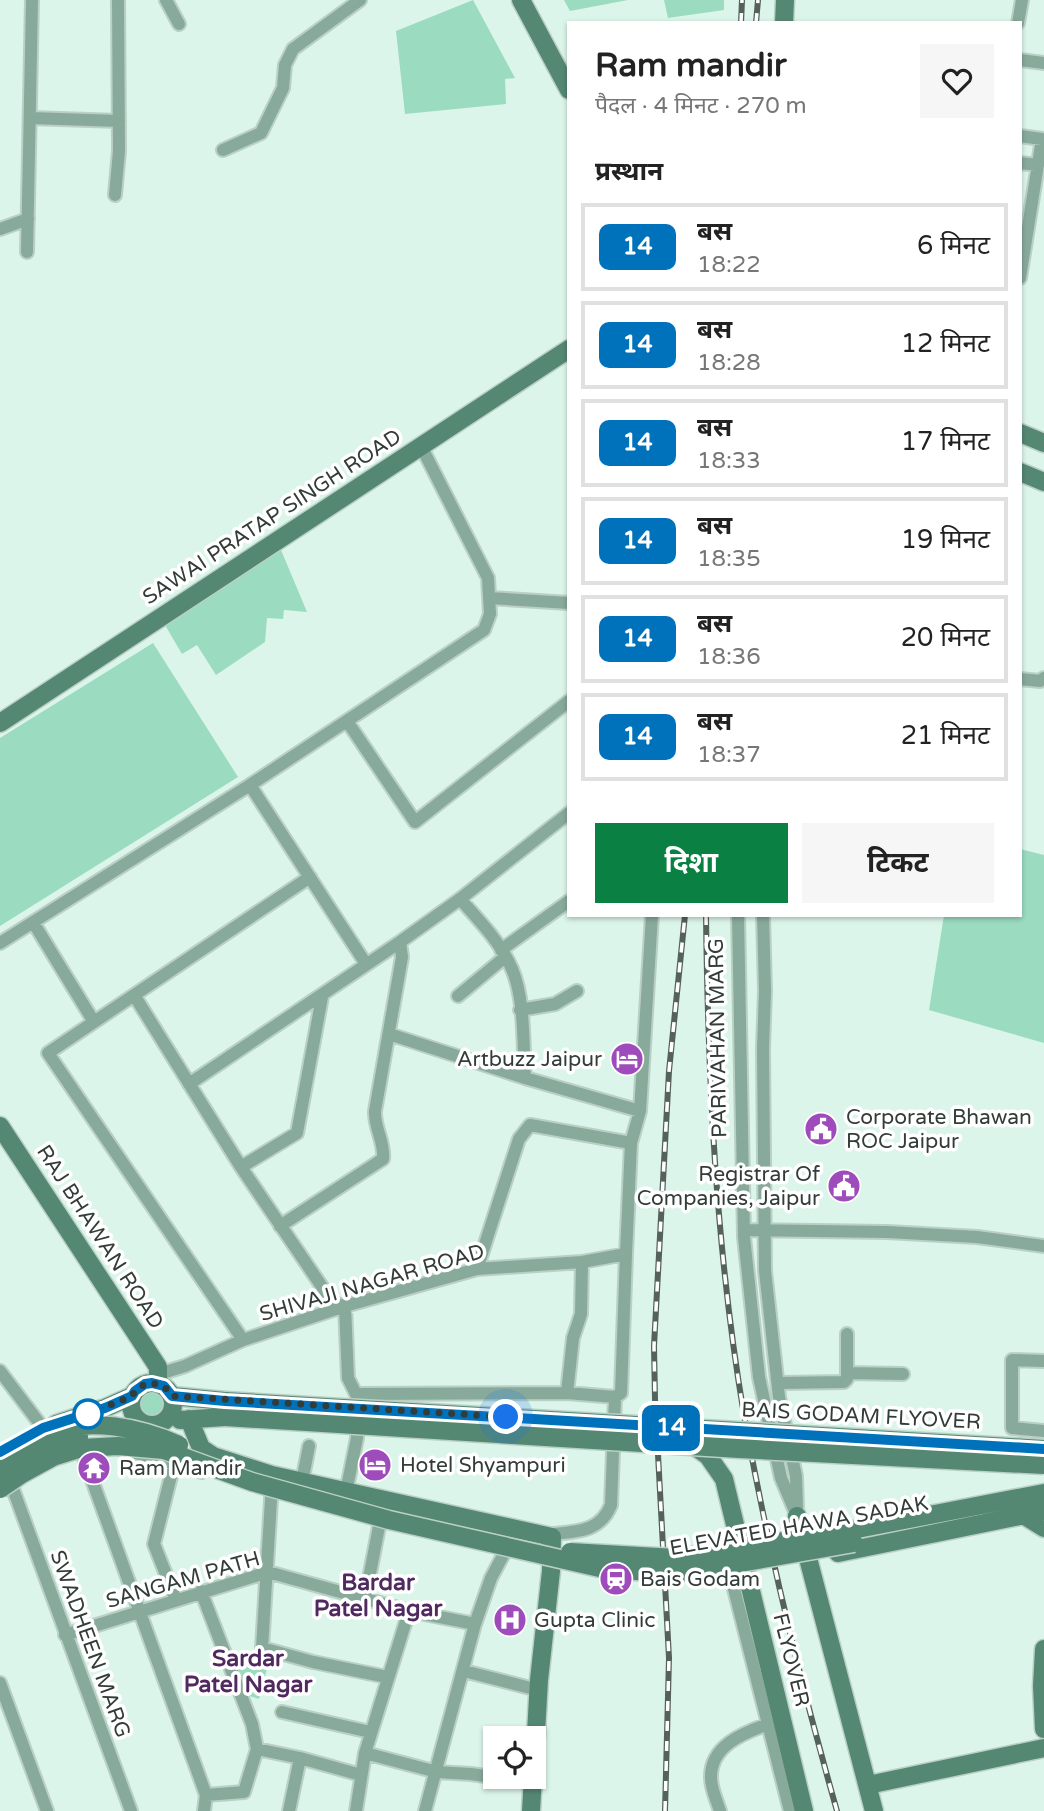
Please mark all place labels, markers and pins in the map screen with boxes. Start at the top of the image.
hotel icon: Artbuzz Jaipur [608,1040,646,1078]
place label: Artbuzz Jaipur [457,1047,602,1072]
place label: Corporate Bhawan ROC Jaipur [846,1105,1032,1154]
public building icon: Corporate Bhawan ROC Jaipur [802,1110,840,1148]
place label: Registrar Of Companies, Jaipur [637,1162,820,1211]
public building icon: Registrar Of Companies, Jaipur [825,1167,863,1205]
unlabelled marker [73,1399,103,1429]
hotel icon: Hotel Shyampuri [356,1446,394,1484]
temple icon: Ram Mandir [75,1449,113,1487]
place label: Hotel Shyampuri [400,1453,566,1478]
place label: Ram Mandir [119,1456,242,1481]
station icon: Bais Godam [597,1560,635,1598]
place label: Bais Godam [640,1567,760,1592]
hospital icon: Gupta Clinic [491,1601,529,1639]
place label: Gupta Clinic [534,1608,655,1633]

